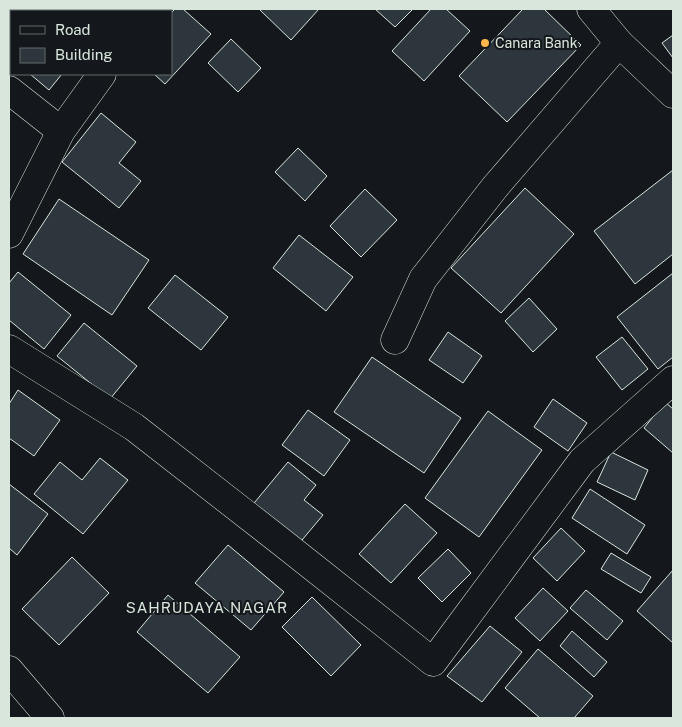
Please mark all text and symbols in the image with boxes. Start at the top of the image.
legend [10,10,172,75]
text: Road [55,21,91,38]
place label: Canara Bank [495,35,578,51]
marker: Canara Bank [479,37,491,49]
text: Building [55,46,113,63]
district label: SAHRUDAYA NAGAR [126,599,288,616]

